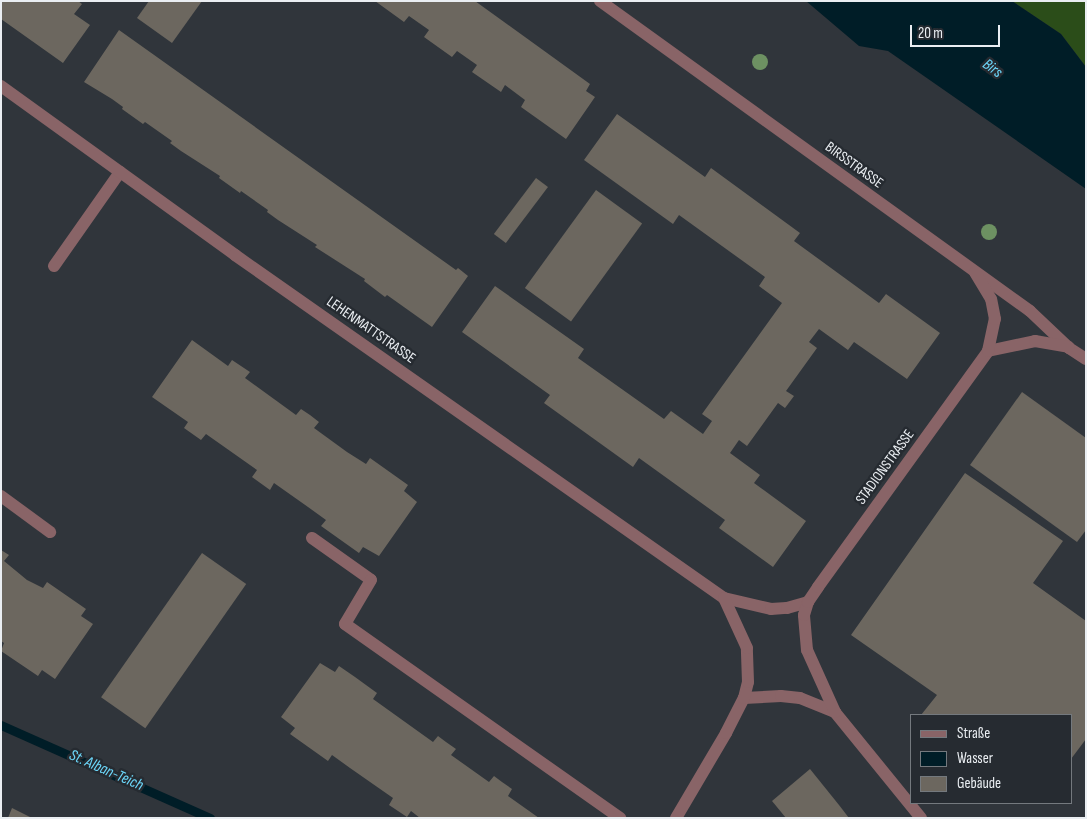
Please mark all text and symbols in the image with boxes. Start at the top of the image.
scale bar [912,15,1002,47]
text: 20 m [918,24,943,43]
water label: Birs [978,55,1006,83]
street label: BIRSSTRASSE [822,138,886,192]
street label: LEHENMATTSTRASSE [323,293,419,367]
street label: STADIONSTRASSE [852,426,918,508]
legend [910,714,1072,804]
text: Straße [957,724,990,743]
water label: St. Alban-Teich [66,746,146,796]
text: Wasser [957,749,993,768]
text: Gebäude [957,774,1001,793]

